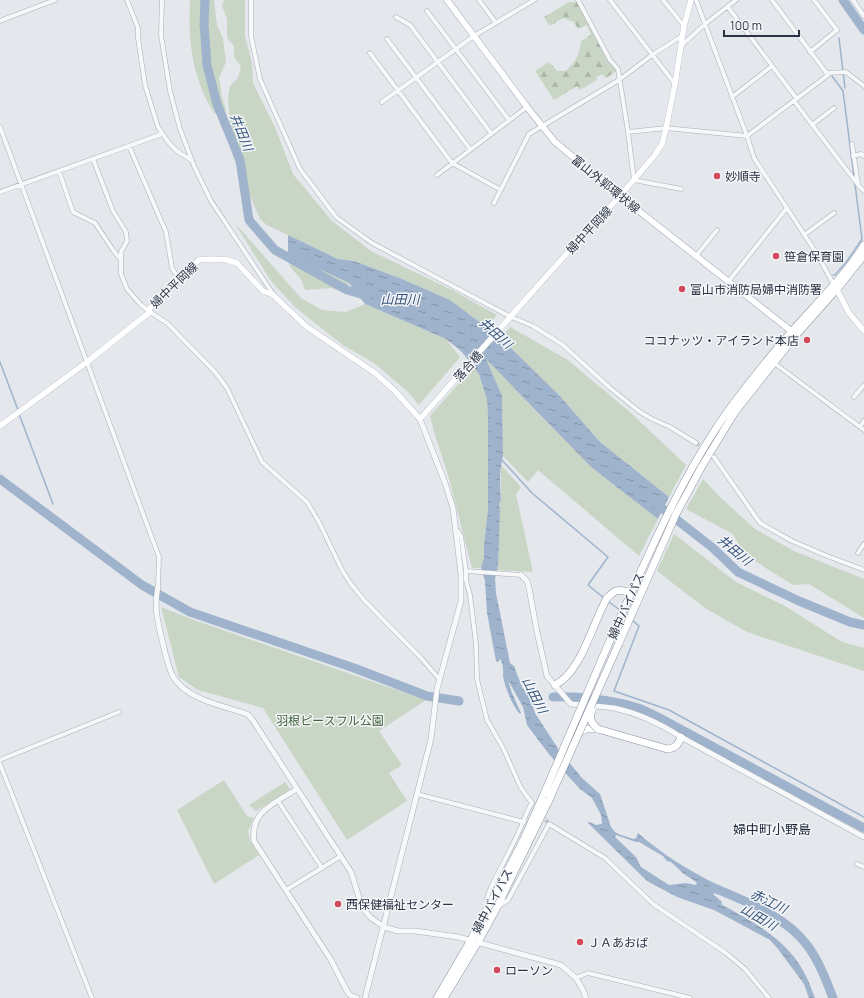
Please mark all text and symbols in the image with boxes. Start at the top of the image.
scale bar [724,12,799,38]
text: 100 m [730,17,762,34]
water label: 井田川 [226,111,258,155]
street label: 富山外郭環状線 [568,151,644,217]
place label: 妙順寺 [725,168,761,185]
marker: 妙順寺 [712,171,722,181]
street label: 婦中平岡線 [562,202,616,258]
place label: 笹倉保育園 [784,248,844,265]
marker: 笹倉保育園 [771,251,781,261]
street label: 婦中平岡線 [147,258,201,312]
place label: 富山市消防局婦中消防署 [690,281,822,298]
marker: 富山市消防局婦中消防署 [677,284,687,294]
water label: 山田川 [380,290,421,308]
water label: 井田川 [475,313,518,354]
place label: ココナッツ・アイランド本店 [644,332,799,349]
marker: ココナッツ・アイランド本店 [802,335,812,345]
street label: 落合橋 [450,347,486,385]
water label: 井田川 [714,531,757,571]
street label: 婦中バイパス [604,570,648,642]
water label: 山田川 [518,674,553,718]
park label: 羽根ピースフル公園 [276,712,384,729]
district label: 婦中町小野島 [733,820,811,838]
street label: 婦中バイパス [468,865,516,937]
water label: 赤江川 [748,884,792,919]
place label: 西保健福祉センター [346,896,454,913]
marker: 西保健福祉センター [333,899,343,909]
water label: 山田川 [738,899,782,936]
place label: ＪＡあおば [588,934,648,951]
marker: ＪＡあおば [575,937,585,947]
place label: ローソン [505,962,553,979]
marker: ローソン [492,965,502,975]

